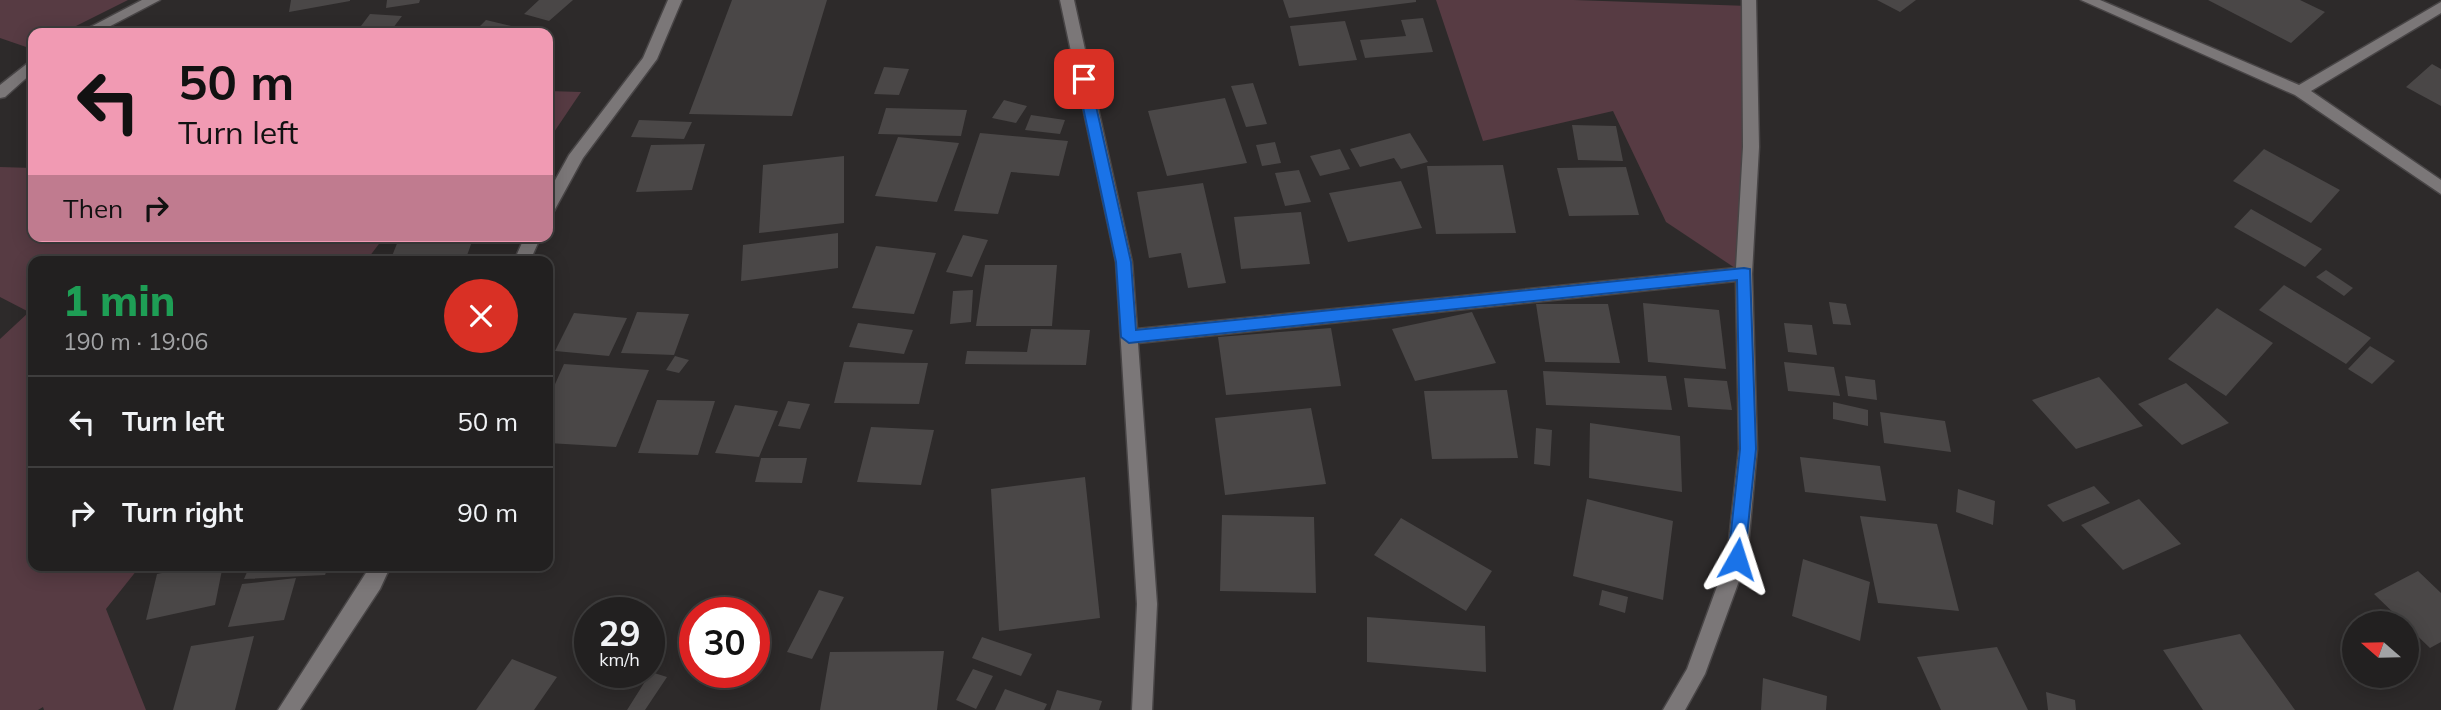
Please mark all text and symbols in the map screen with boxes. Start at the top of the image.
pin [1054,49,1114,109]
text: 50 m [178,51,294,112]
icon: left [63,56,154,147]
icon: arrive [1065,60,1103,98]
text: Turn left [178,112,298,152]
icon: right [137,189,175,227]
text: Then [63,192,123,225]
text: 1 min [63,274,176,327]
button: close [444,279,518,353]
text: 190 m · 19:06 [63,327,208,356]
icon: left [63,403,101,441]
text: Turn left [122,405,224,438]
text: 50 m [457,405,518,438]
icon: right [63,494,101,532]
text: Turn right [122,496,243,529]
text: 90 m [457,496,518,529]
position arrow [1700,522,1774,596]
speed limit sign: 30 [679,597,770,688]
text: 29 [598,611,641,655]
north arrow [2342,611,2418,688]
map controls [2342,611,2419,688]
text: km/h [599,648,640,671]

